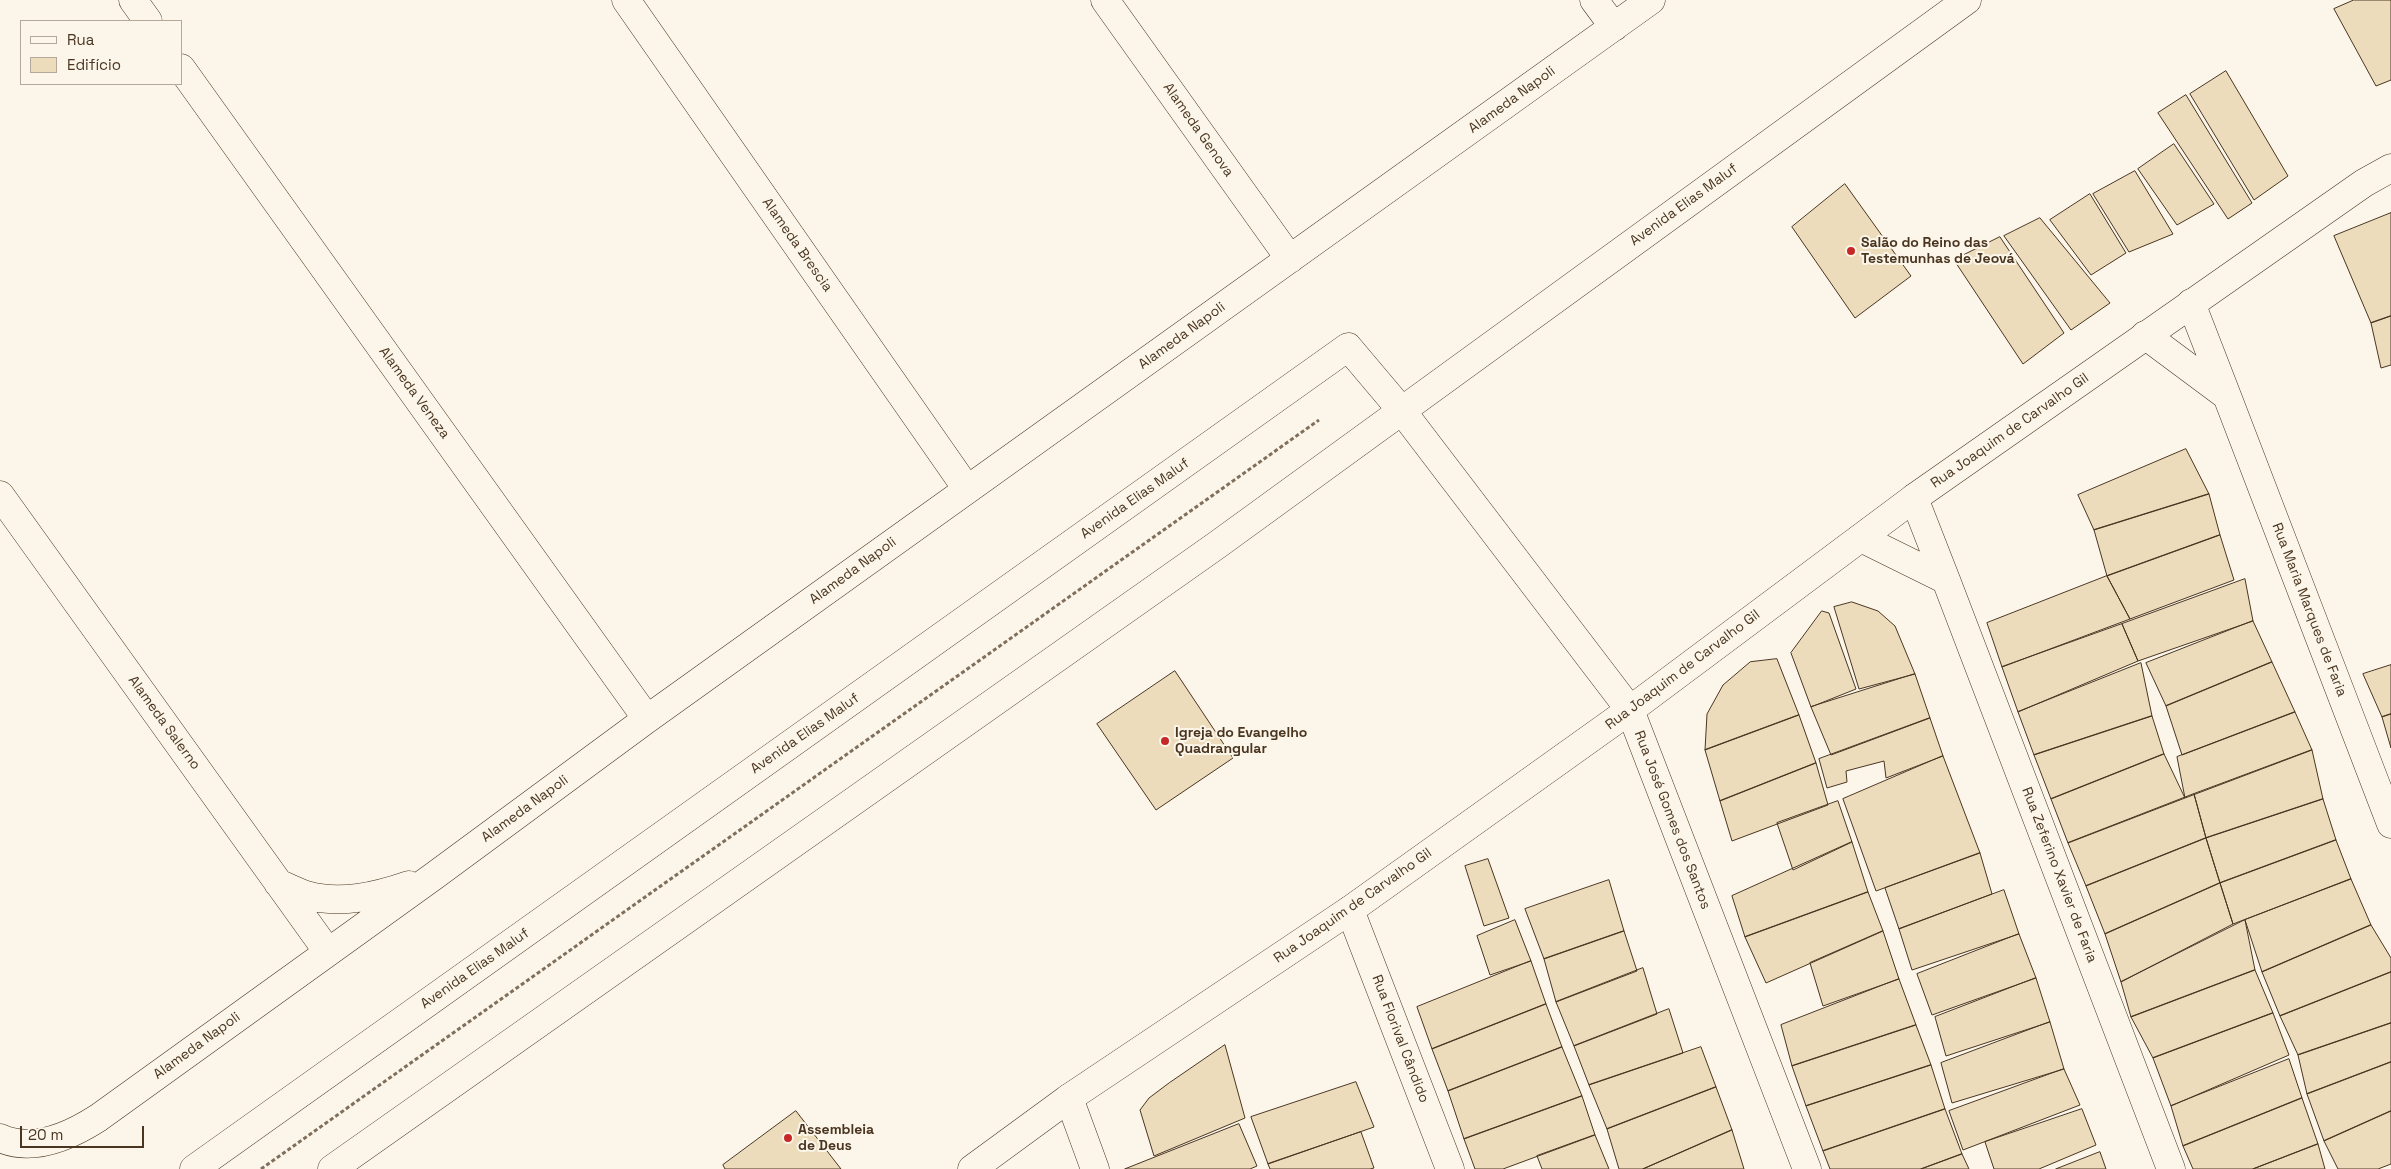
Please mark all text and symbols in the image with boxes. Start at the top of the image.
legend [20,20,182,85]
text: Rua [67,30,94,49]
text: Edifício [67,55,121,74]
street label: Alameda Napoli [1465,63,1559,137]
street label: Alameda Genova [1159,80,1237,180]
street label: Avenida Elias Maluf [1627,160,1741,250]
street label: Alameda Brescia [758,195,836,295]
place label: Salão do Reino das Testemunhas de Jeová [1861,235,2015,268]
marker: Salão do Reino das Testemunhas de Jeová [1845,245,1857,257]
street label: Alameda Napoli [1135,299,1229,373]
street label: Alameda Veneza [375,344,453,442]
street label: Rua Joaquim de Carvalho Gil [1928,370,2092,492]
street label: Avenida Elias Maluf [1077,455,1193,543]
street label: Rua Maria Marques de Faria [2268,521,2350,699]
street label: Alameda Napoli [806,534,900,608]
street label: Rua Joaquim de Carvalho Gil [1602,606,1764,734]
street label: Alameda Salerno [124,673,204,773]
street label: Avenida Elias Maluf [747,690,863,778]
place label: Igreja do Evangelho Quadrangular [1175,725,1307,758]
street label: Rua José Gomes dos Santos [1630,728,1714,912]
marker: Igreja do Evangelho Quadrangular [1159,735,1171,747]
street label: Alameda Napoli [478,772,572,846]
street label: Rua Zeferino Xavier de Faria [2018,785,2100,965]
street label: Rua Joaquim de Carvalho Gil [1271,845,1435,967]
street label: Avenida Elias Maluf [417,925,533,1013]
street label: Rua Florival Cândido [1368,973,1432,1105]
street label: Alameda Napoli [150,1009,244,1083]
scale bar [22,1116,146,1148]
place label: Assembleia de Deus [798,1122,874,1154]
text: 20 m [28,1125,63,1144]
marker: Assembleia de Deus [782,1132,794,1144]

